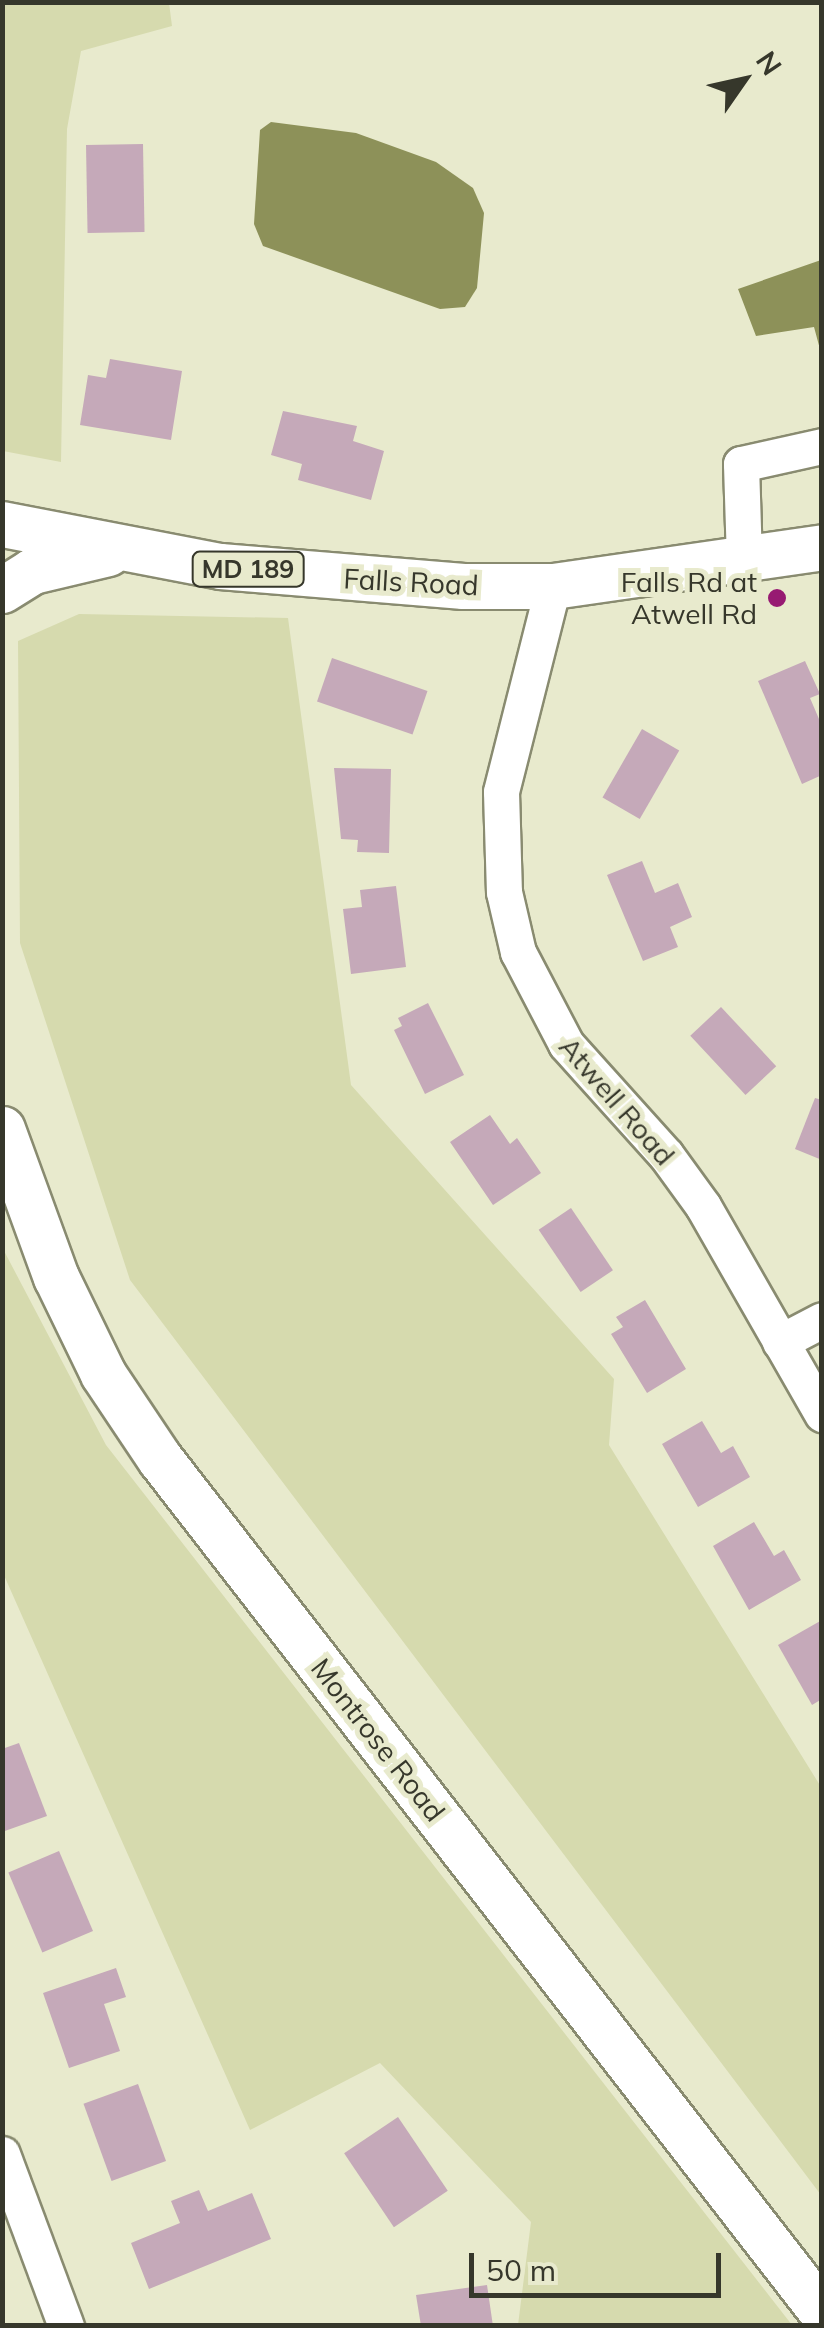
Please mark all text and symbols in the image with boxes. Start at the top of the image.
north arrow [694,30,794,130]
text: N [749,44,790,81]
road number: MD 189 [190,549,306,589]
street label: Falls Road [343,562,479,602]
place label: Falls Rd at Atwell Rd [621,565,757,631]
marker: Falls Rd at Atwell Rd [766,587,788,609]
street label: Atwell Road [552,1030,682,1172]
street label: Montrose Road [304,1652,452,1828]
scale bar [474,2233,726,2295]
text: 50 m [486,2251,556,2289]

